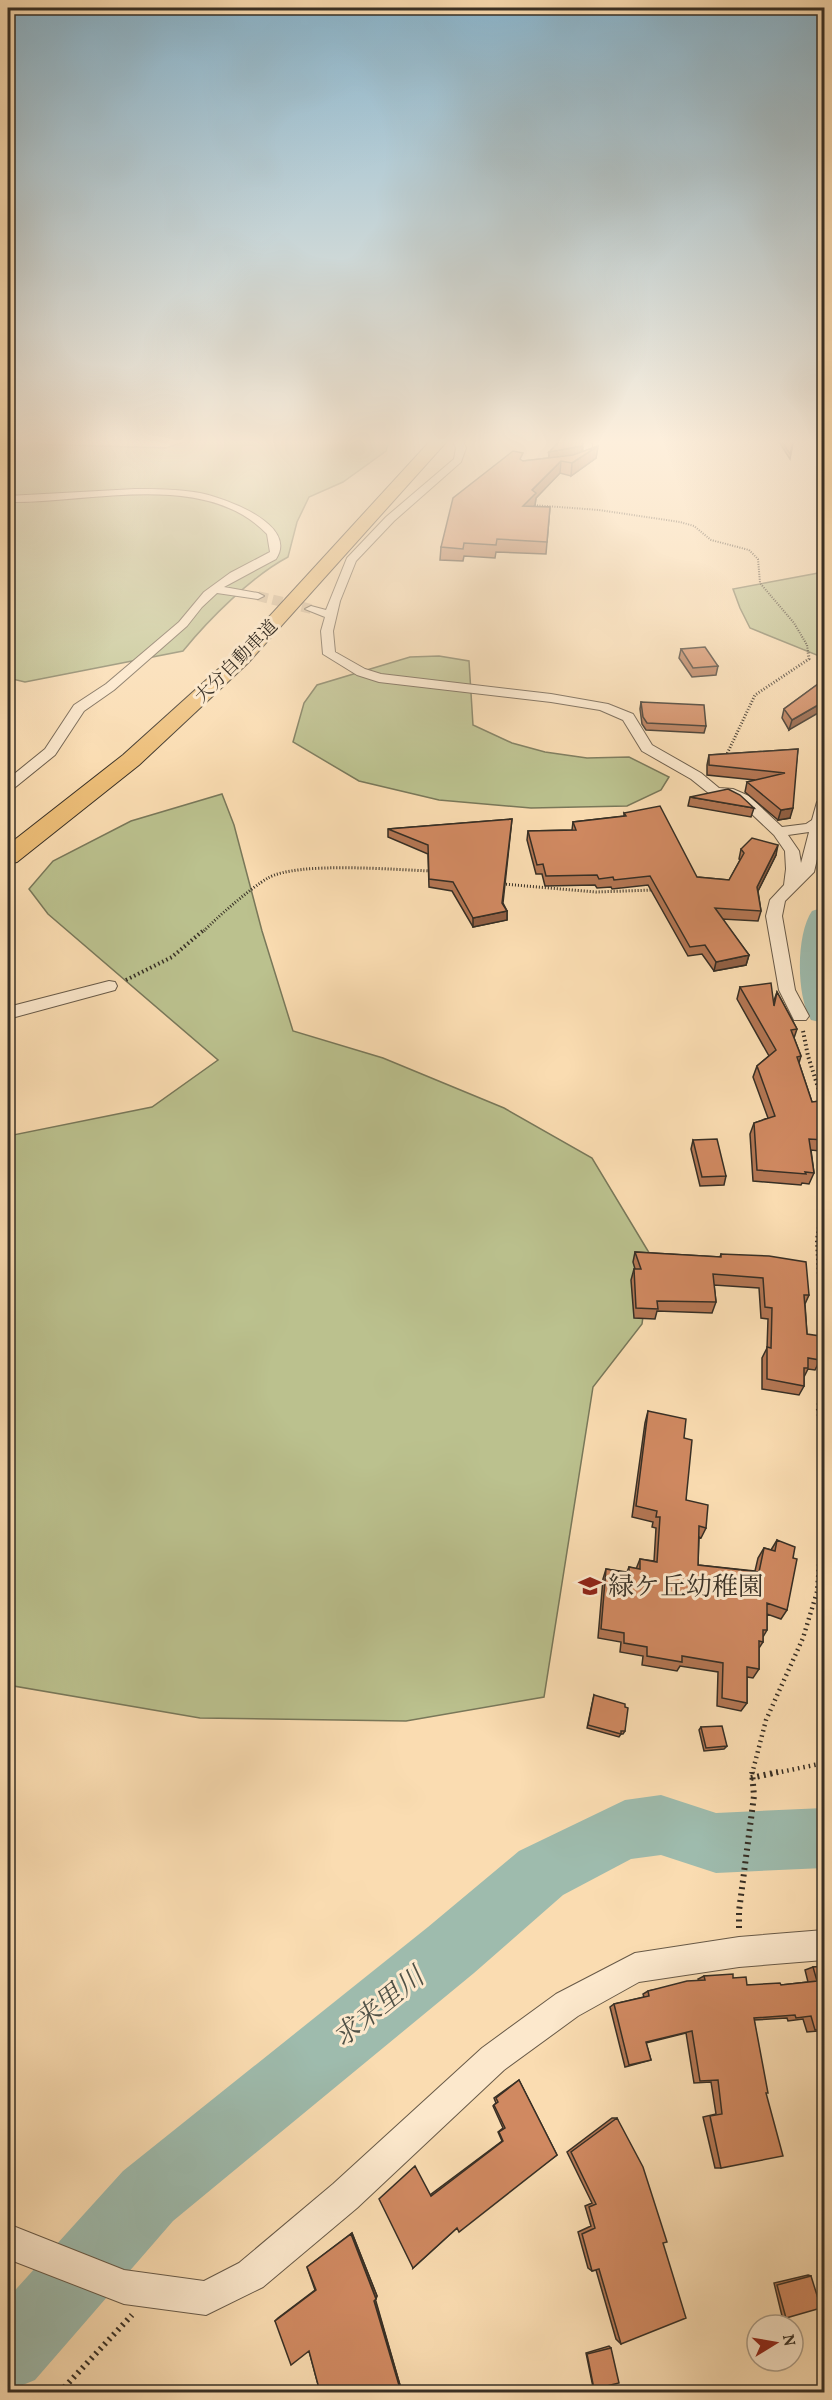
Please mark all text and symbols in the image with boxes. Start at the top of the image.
street label: 大分自動車道 [190,615,284,709]
place label: 緑ケ丘幼稚園 [608,1570,764,1606]
school or university icon: 緑ケ丘幼稚園 [577,1573,603,1599]
water label: 求来里川 [325,1958,436,2057]
north arrow [745,2313,805,2373]
text: N [776,2333,800,2349]

